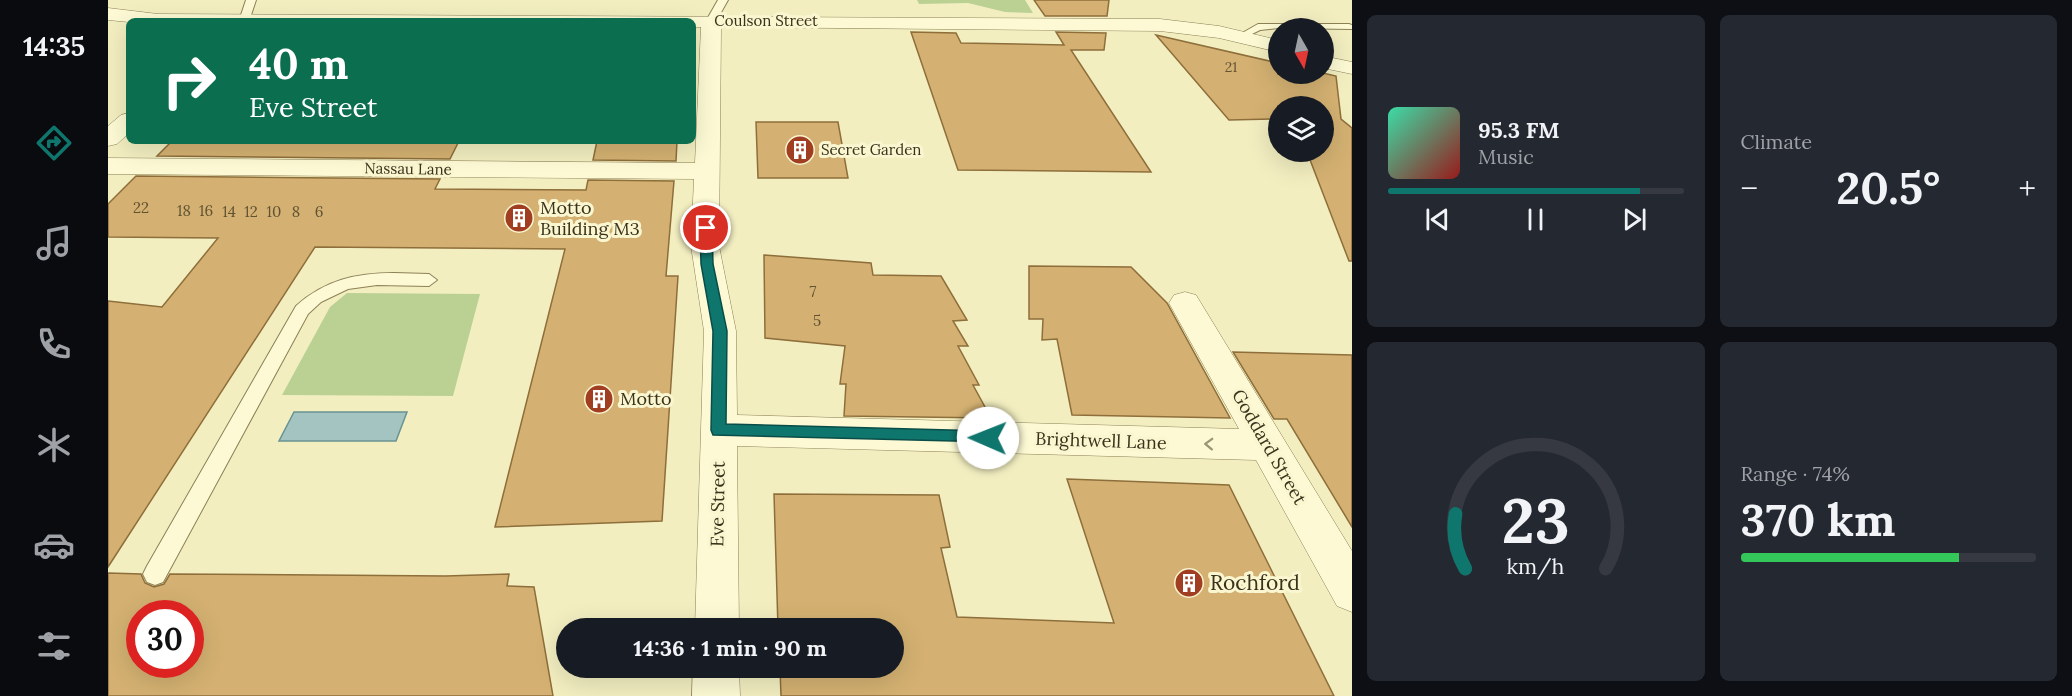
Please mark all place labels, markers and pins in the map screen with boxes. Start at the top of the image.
building icon: Secret Garden [784,134,816,166]
place label: Secret Garden [821,140,921,159]
place label: Motto Building M3 [540,196,640,240]
building icon: Motto Building M3 [503,202,535,234]
pin [680,202,731,253]
building icon: Motto [583,383,615,415]
place label: Motto [620,387,672,410]
building icon: Rochford [1173,567,1205,599]
place label: Rochford [1210,569,1300,596]

